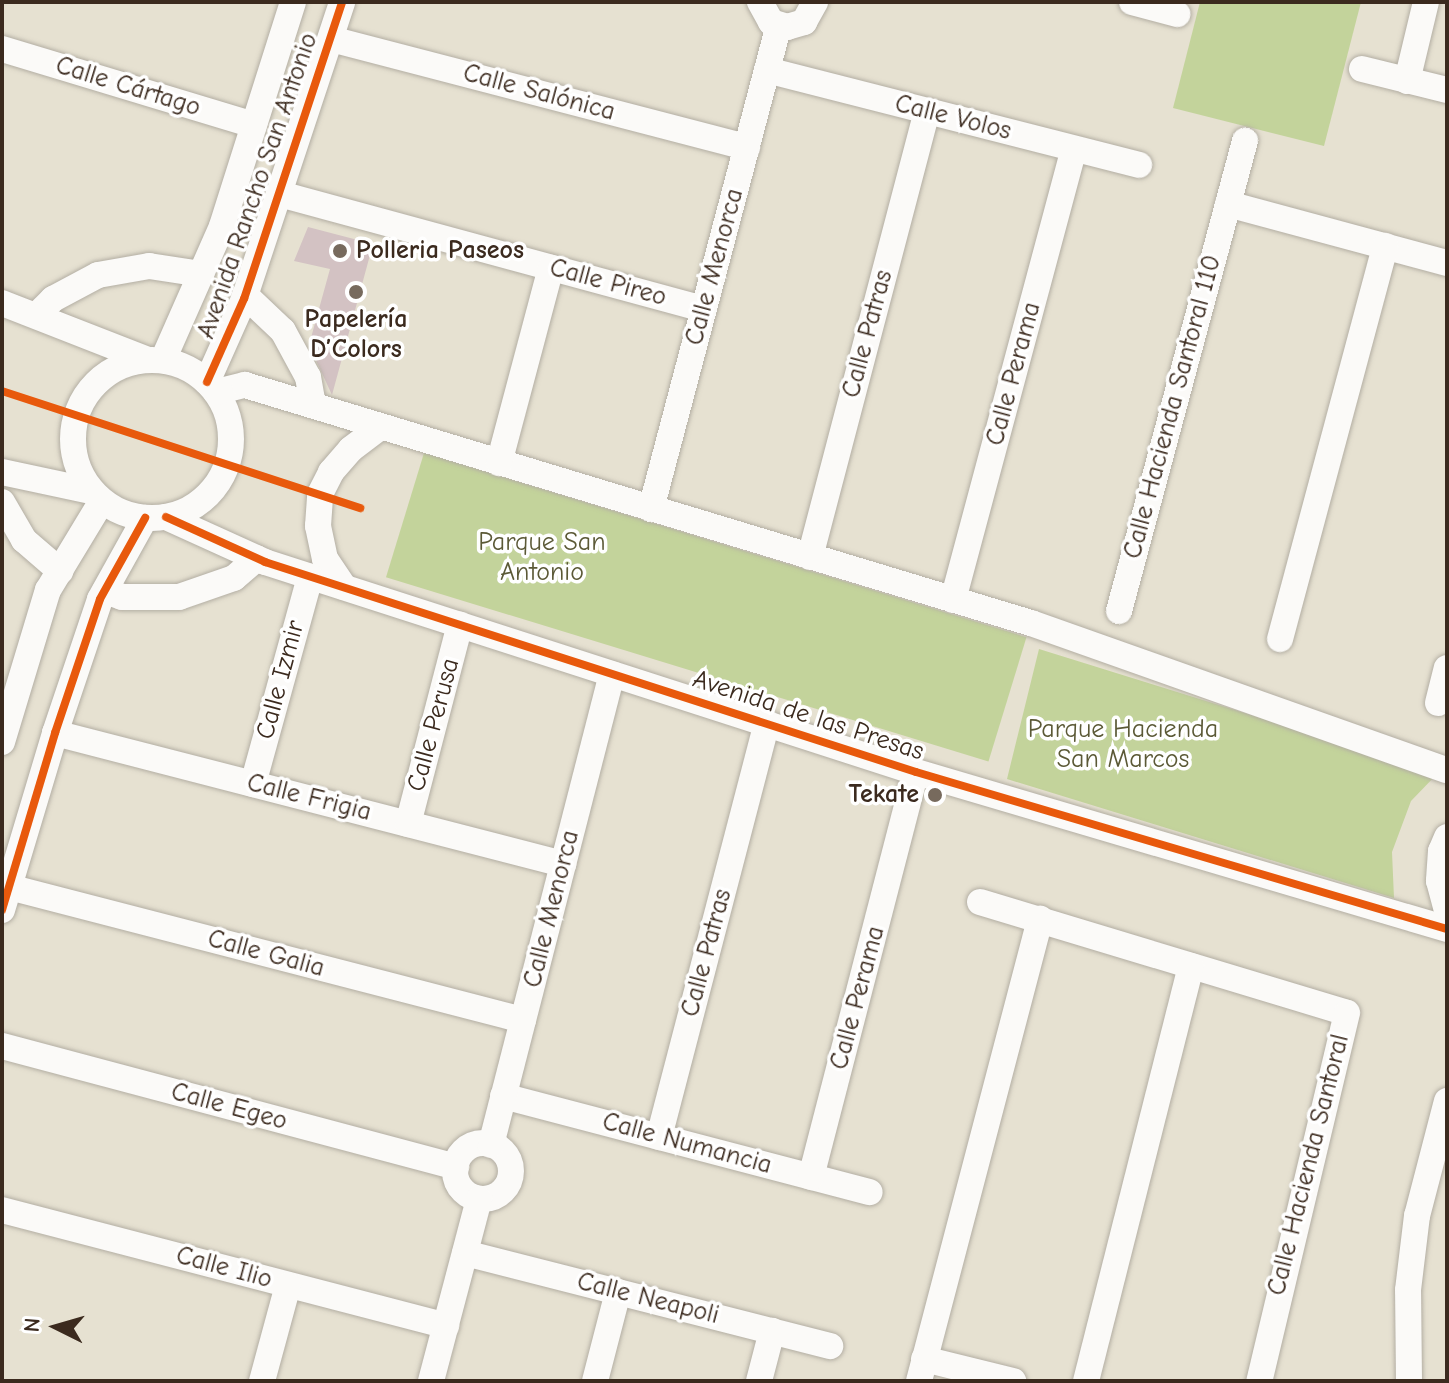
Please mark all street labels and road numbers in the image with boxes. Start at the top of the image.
street label: Avenida Rancho San Antonio [191,29,325,343]
street label: Calle Cártago [52,50,204,124]
street label: Calle Salónica [460,58,618,128]
street label: Calle Volos [892,89,1014,147]
street label: Calle Menorca [679,185,751,349]
street label: Calle Pireo [546,252,670,314]
street label: Calle Hacienda Santoral 110 [1117,252,1229,562]
street label: Calle Patras [836,267,900,401]
street label: Calle Perama [980,299,1048,449]
street label: Calle Izmir [250,617,312,743]
street label: Calle Perusa [401,655,467,795]
street label: Avenida de las Presas [689,664,927,768]
street label: Calle Frigia [244,768,374,828]
street label: Calle Menorca [517,827,587,991]
street label: Calle Patras [675,886,739,1020]
street label: Calle Galia [204,923,328,985]
street label: Calle Perama [824,923,892,1073]
street label: Calle Hacienda Santoral [1261,1031,1357,1299]
street label: Calle Egeo [168,1077,290,1137]
street label: Calle Numancia [599,1106,775,1182]
street label: Calle Ilio [173,1240,275,1296]
street label: Calle Neapoli [574,1266,722,1332]

